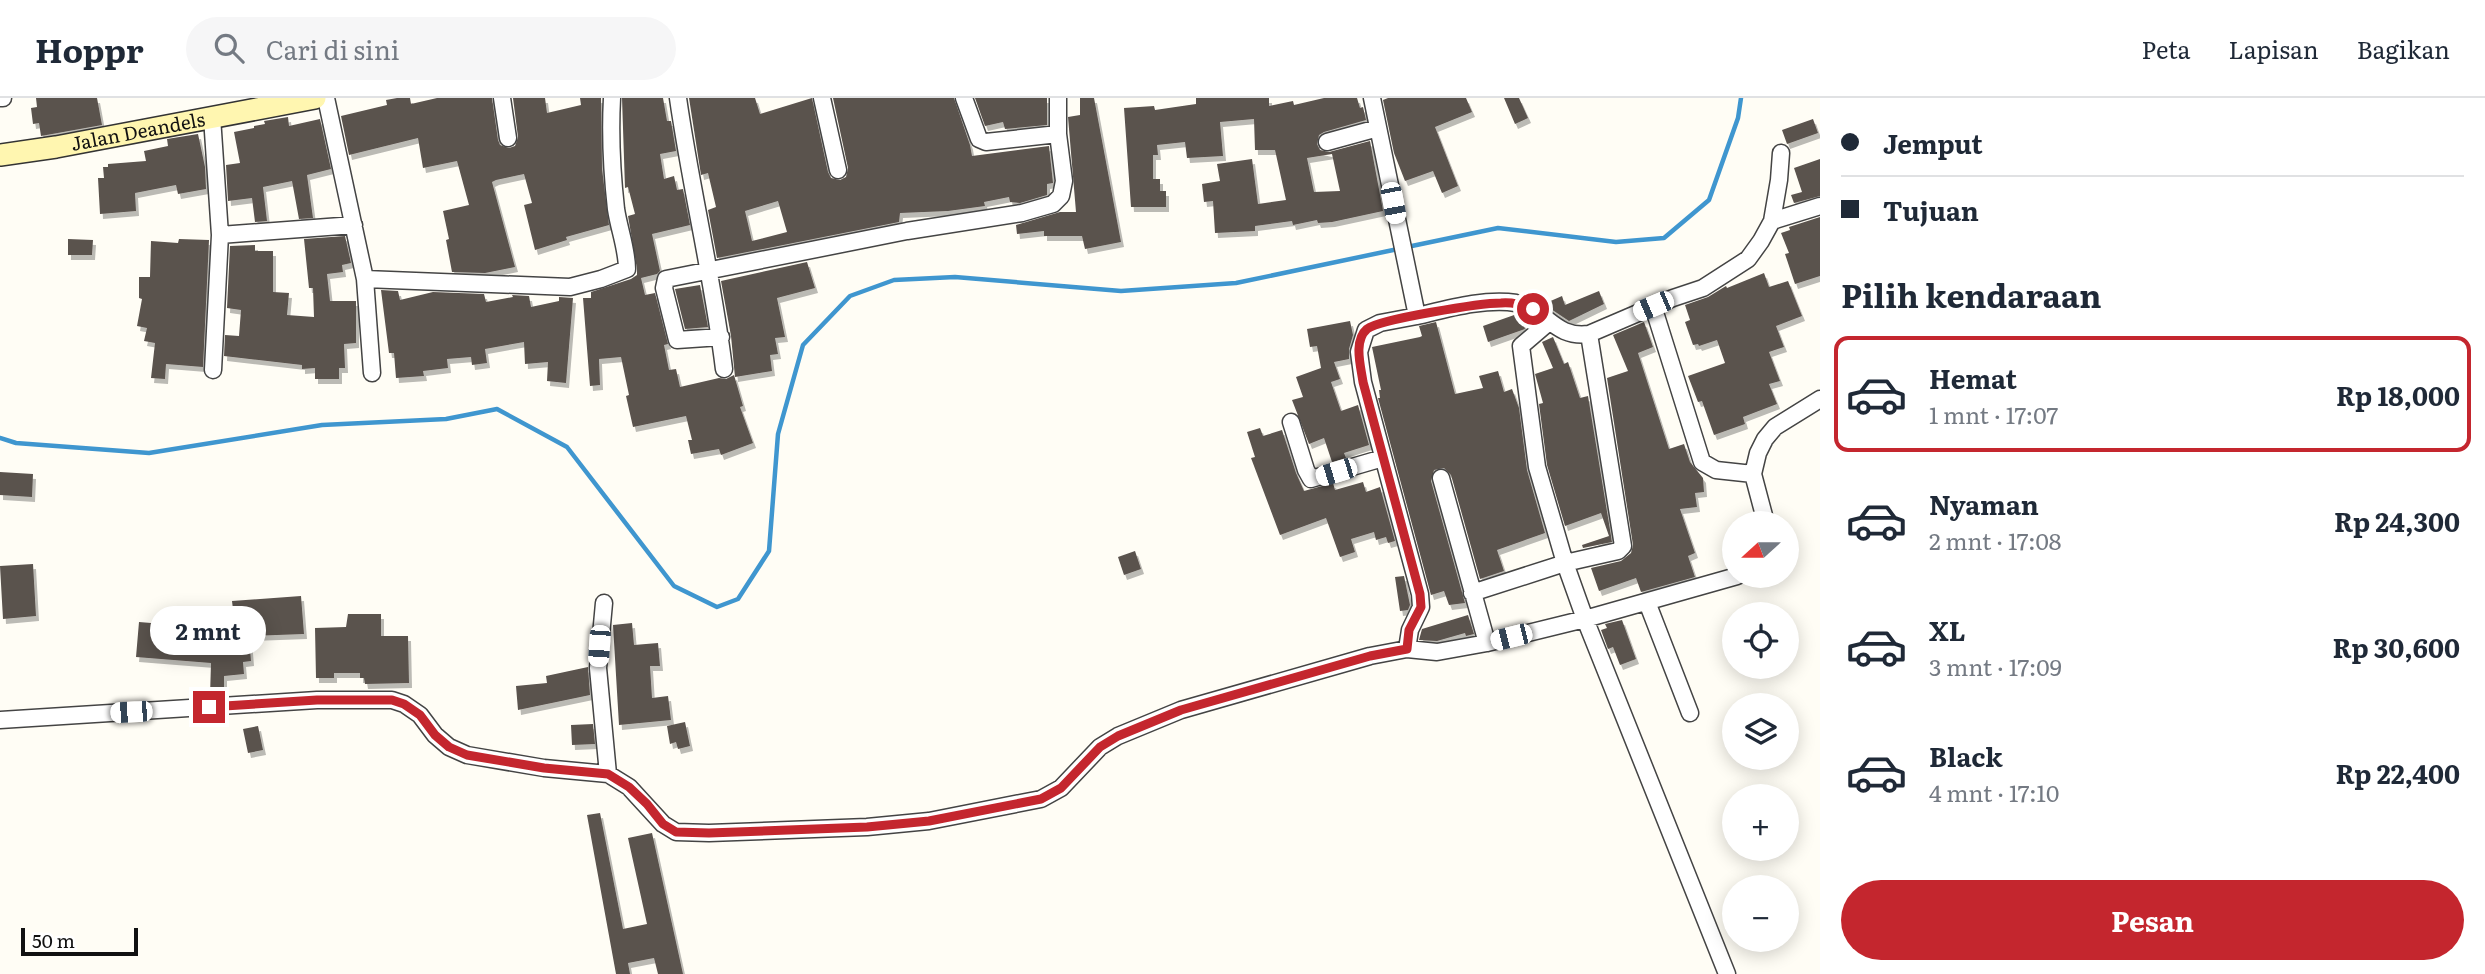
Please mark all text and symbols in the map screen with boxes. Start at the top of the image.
search box [186,17,676,80]
text: Hoppr [35,24,144,73]
icon: search [210,29,248,67]
text: Cari di sini [266,29,400,68]
text: Peta [2141,31,2190,66]
text: Lapisan [2228,31,2319,66]
text: Bagikan [2357,31,2450,66]
street label: Jalan Deandels [68,104,208,157]
text: Jemput [1883,123,1983,162]
car [1379,180,1408,226]
text: Tujuan [1883,190,1979,229]
text: Pilih kendaraan [1841,270,2101,318]
car [1630,288,1677,324]
route start [1517,293,1549,325]
text: Hemat [1929,358,2017,397]
icon: car [1845,363,1908,426]
text: Rp 18,000 [2336,375,2460,414]
text: 1 mnt · 17:07 [1929,397,2058,431]
car [1313,456,1360,488]
text: Nyaman [1929,484,2039,523]
icon: car [1845,489,1908,552]
text: Rp 24,300 [2334,501,2460,540]
north arrow [1722,511,1799,588]
map controls [1722,511,1799,952]
text: 2 mnt · 17:08 [1929,523,2062,557]
button: locate [1722,602,1799,679]
callout: 2 mnt [151,606,267,654]
text: XL [1929,610,1966,649]
text: 2 mnt [175,613,241,647]
icon: car [1845,615,1908,678]
car [1489,622,1534,652]
car [588,624,611,668]
text: Rp 30,600 [2333,627,2460,666]
text: 3 mnt · 17:09 [1929,649,2062,683]
route end [193,691,225,723]
button: layers [1722,693,1799,770]
car [110,700,153,724]
text: Black [1929,736,2003,775]
icon: car [1845,741,1908,804]
text: Rp 22,400 [2335,753,2460,792]
text: 4 mnt · 17:10 [1929,775,2059,809]
button: + [1722,784,1799,861]
button: − [1722,875,1799,952]
button: Pesan [1841,880,2464,960]
scale bar [21,925,138,957]
text: 50 m [32,926,75,954]

